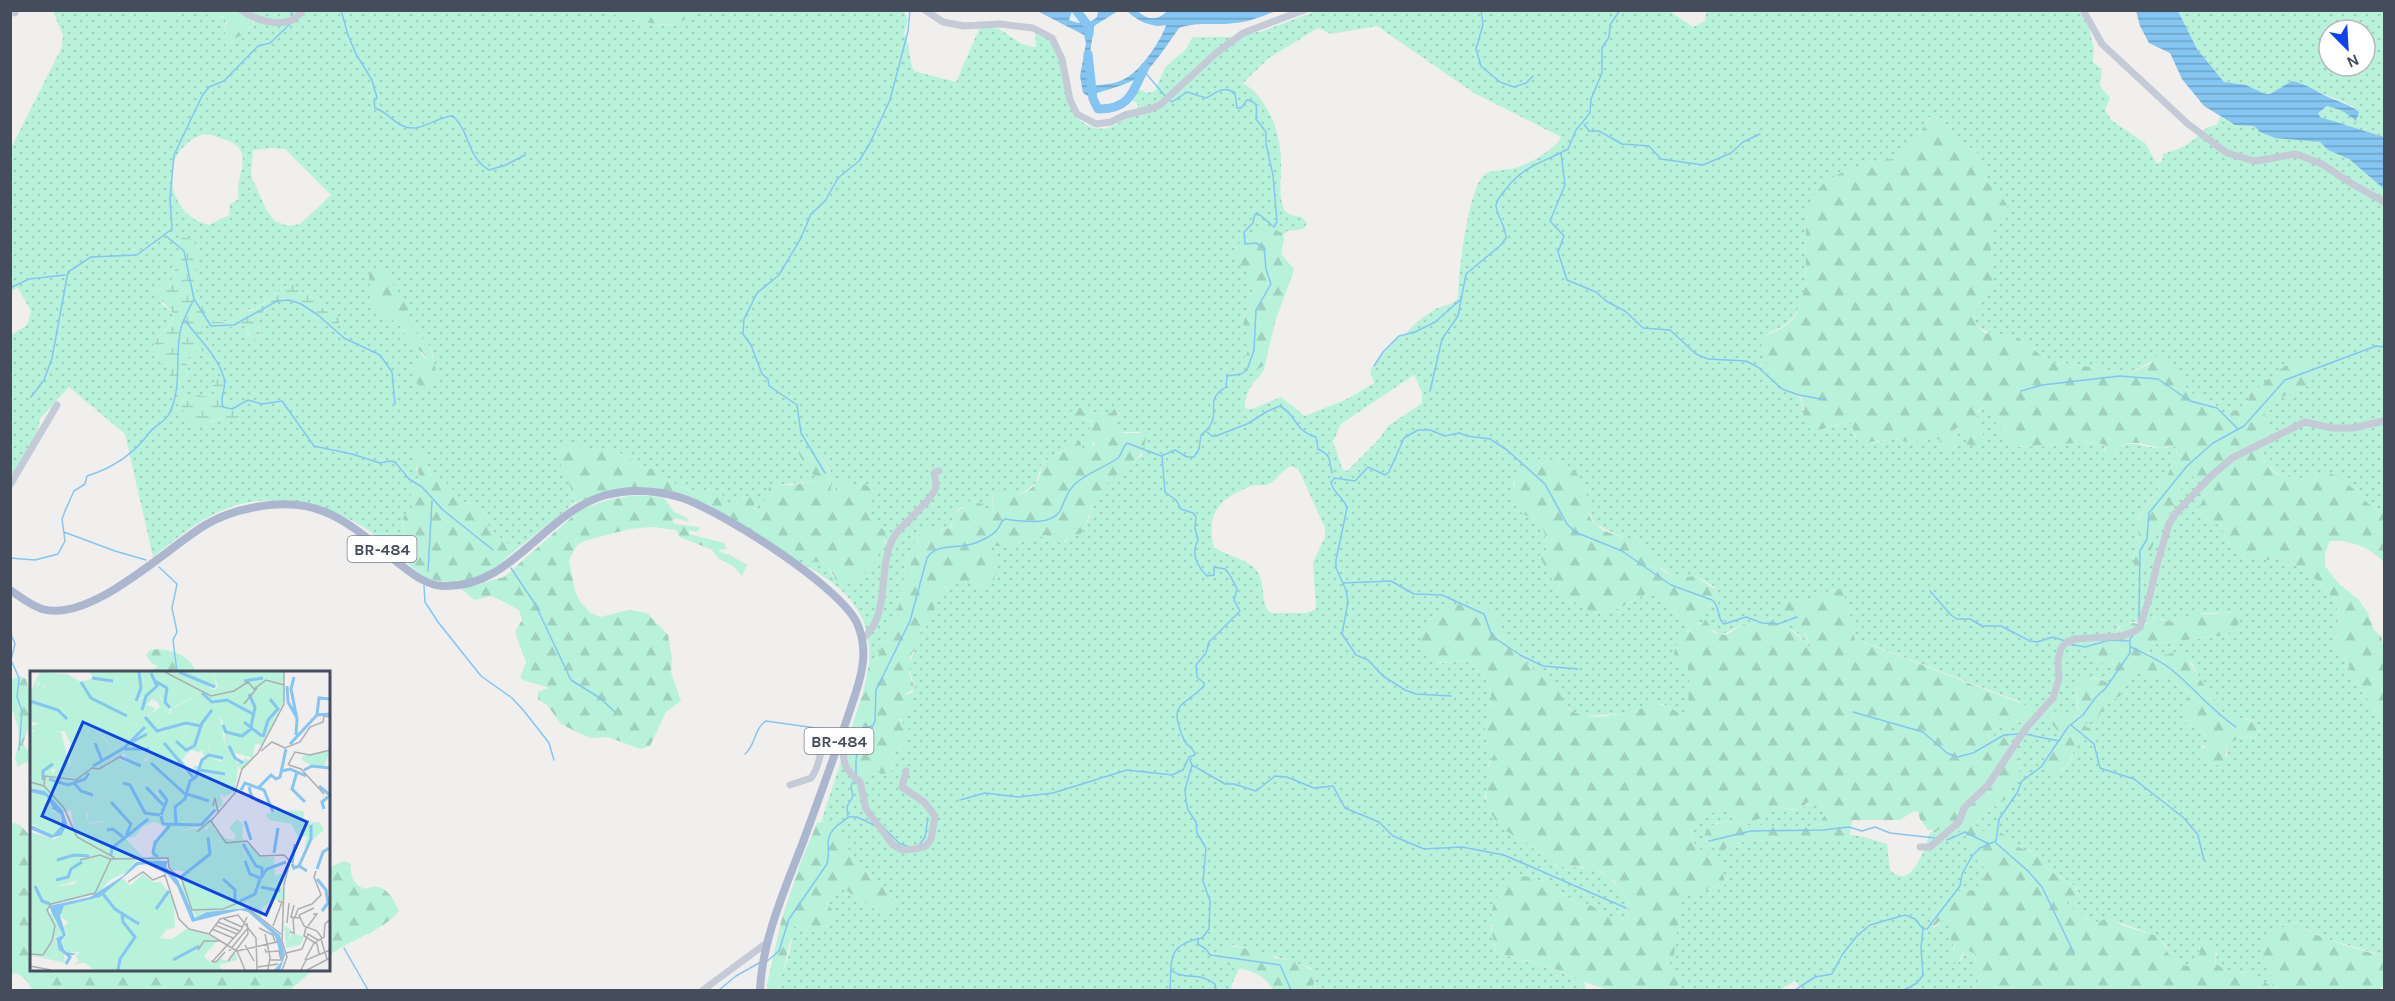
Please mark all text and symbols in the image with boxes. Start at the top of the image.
north arrow [2317,18,2377,78]
text: N [2344,50,2362,72]
road number: BR-484 [348,536,416,562]
inset map [30,671,330,971]
road number: BR-484 [804,728,874,754]

